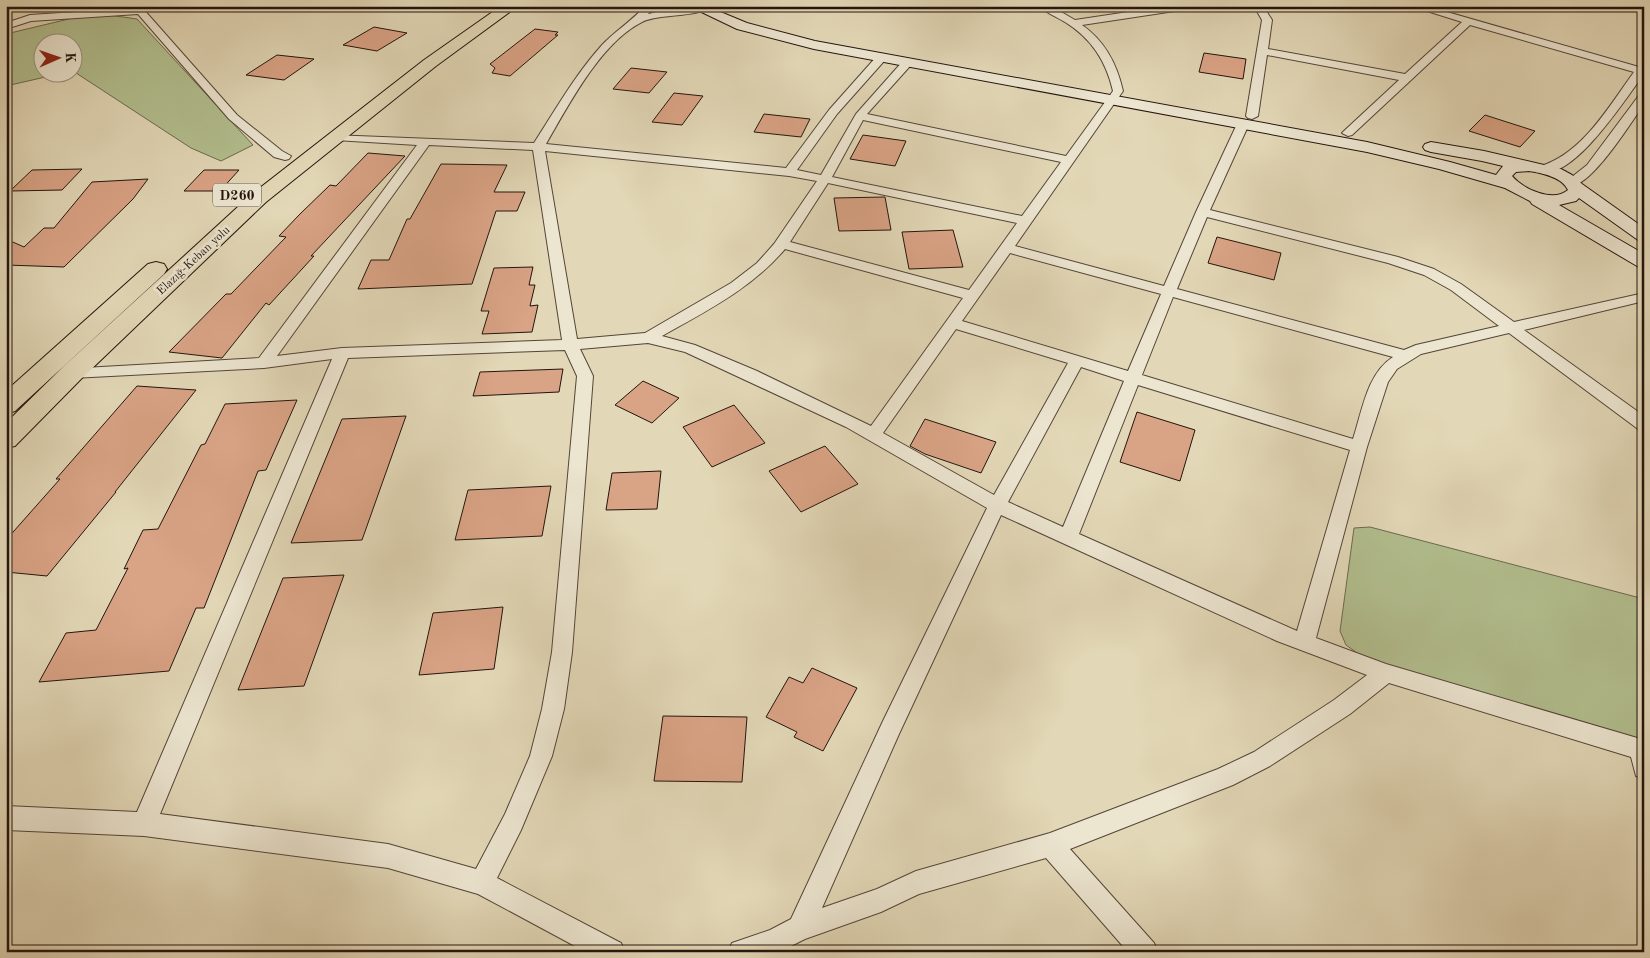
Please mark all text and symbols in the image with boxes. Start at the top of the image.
north arrow [32,32,82,82]
text: K [63,52,77,63]
road number: D260 [213,184,261,206]
street label: Elazığ-Keban yolu [155,224,233,297]

